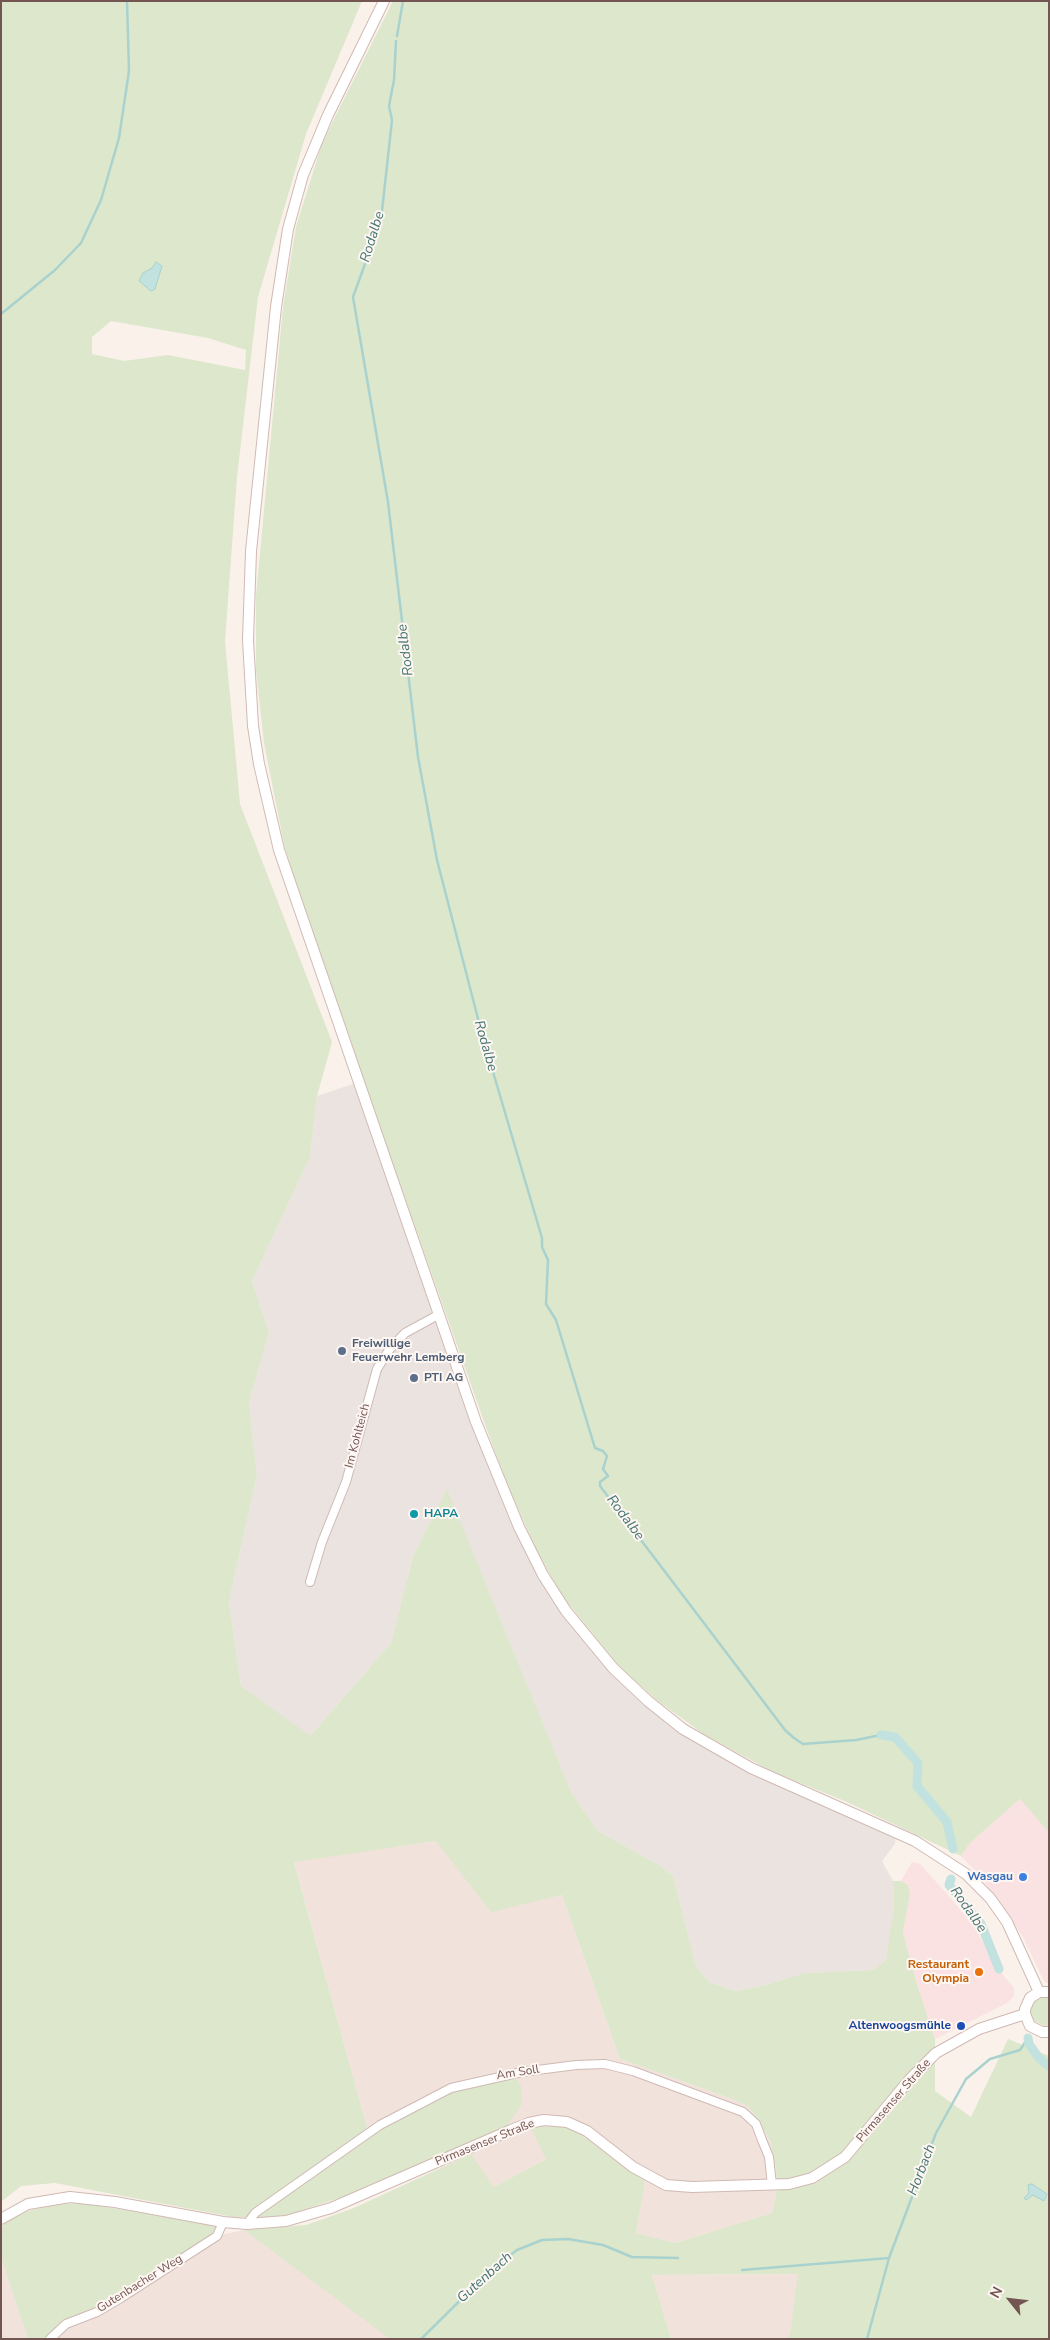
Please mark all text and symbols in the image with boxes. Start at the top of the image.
water label: Rodalbe [357,210,389,264]
water label: Rodalbe [394,623,418,677]
water label: Rodalbe [470,1019,500,1073]
place label: Freiwillige Feuerwehr Lemberg [352,1337,464,1365]
marker: Freiwillige Feuerwehr Lemberg [336,1345,348,1357]
place label: PTI AG [424,1371,463,1385]
marker: PTI AG [408,1372,420,1384]
street label: Im Kohlteich [342,1402,374,1470]
water label: Rodalbe [603,1492,647,1544]
place label: HAPA [424,1507,458,1521]
marker: HAPA [408,1508,420,1520]
place label: Wasgau [967,1870,1013,1884]
marker: Wasgau [1017,1871,1029,1883]
water label: Rodalbe [946,1884,990,1936]
place label: Restaurant Olympia [908,1958,969,1986]
marker: Restaurant Olympia [973,1966,985,1978]
place label: Altenwoogsmühle [849,2019,951,2033]
marker: Altenwoogsmühle [955,2020,967,2032]
street label: Pirmasenser Straße [854,2056,934,2146]
street label: Am Soll [496,2063,540,2083]
street label: Pirmasenser Straße [433,2117,537,2169]
water label: Horbach [905,2142,939,2198]
water label: Gutenbach [454,2249,516,2307]
street label: Gutenbacher Weg [95,2252,185,2316]
north arrow [985,2275,1035,2325]
text: N [986,2283,1007,2302]

